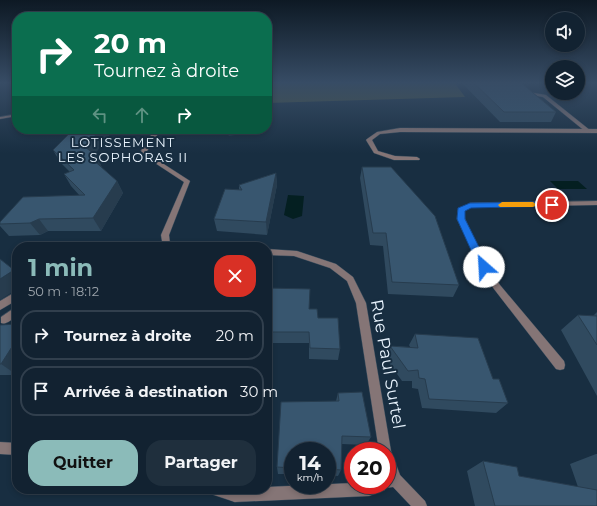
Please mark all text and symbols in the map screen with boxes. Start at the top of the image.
map controls [545,12,585,100]
button: sound [545,12,585,52]
text: 20 m [94,26,167,60]
icon: right [28,28,80,80]
text: Tournez à droite [94,60,239,82]
button: layers [545,60,585,100]
icon: left [89,104,111,126]
icon: ahead [131,104,153,126]
icon: right [173,104,195,126]
district label: LOTISSEMENT LES SOPHORAS II [58,134,188,165]
pin [535,188,569,222]
icon: arrive [541,194,563,216]
position arrow [463,246,505,288]
text: 1 min [28,253,93,282]
button: close [214,255,256,297]
text: 50 m · 18:12 [28,283,99,299]
street label: Rue Paul Surtel [367,298,409,430]
icon: right [30,324,52,346]
text: Tournez à droite [64,326,192,345]
text: 20 m [216,326,254,345]
icon: arrive [30,380,52,402]
text: Arrivée à destination [64,382,228,401]
text: 30 m [240,382,278,401]
button: Quitter [28,440,138,486]
button: Partager [146,440,256,486]
speed limit sign: 20 [344,442,396,494]
text: 14 [299,451,321,475]
text: km/h [297,471,323,484]

